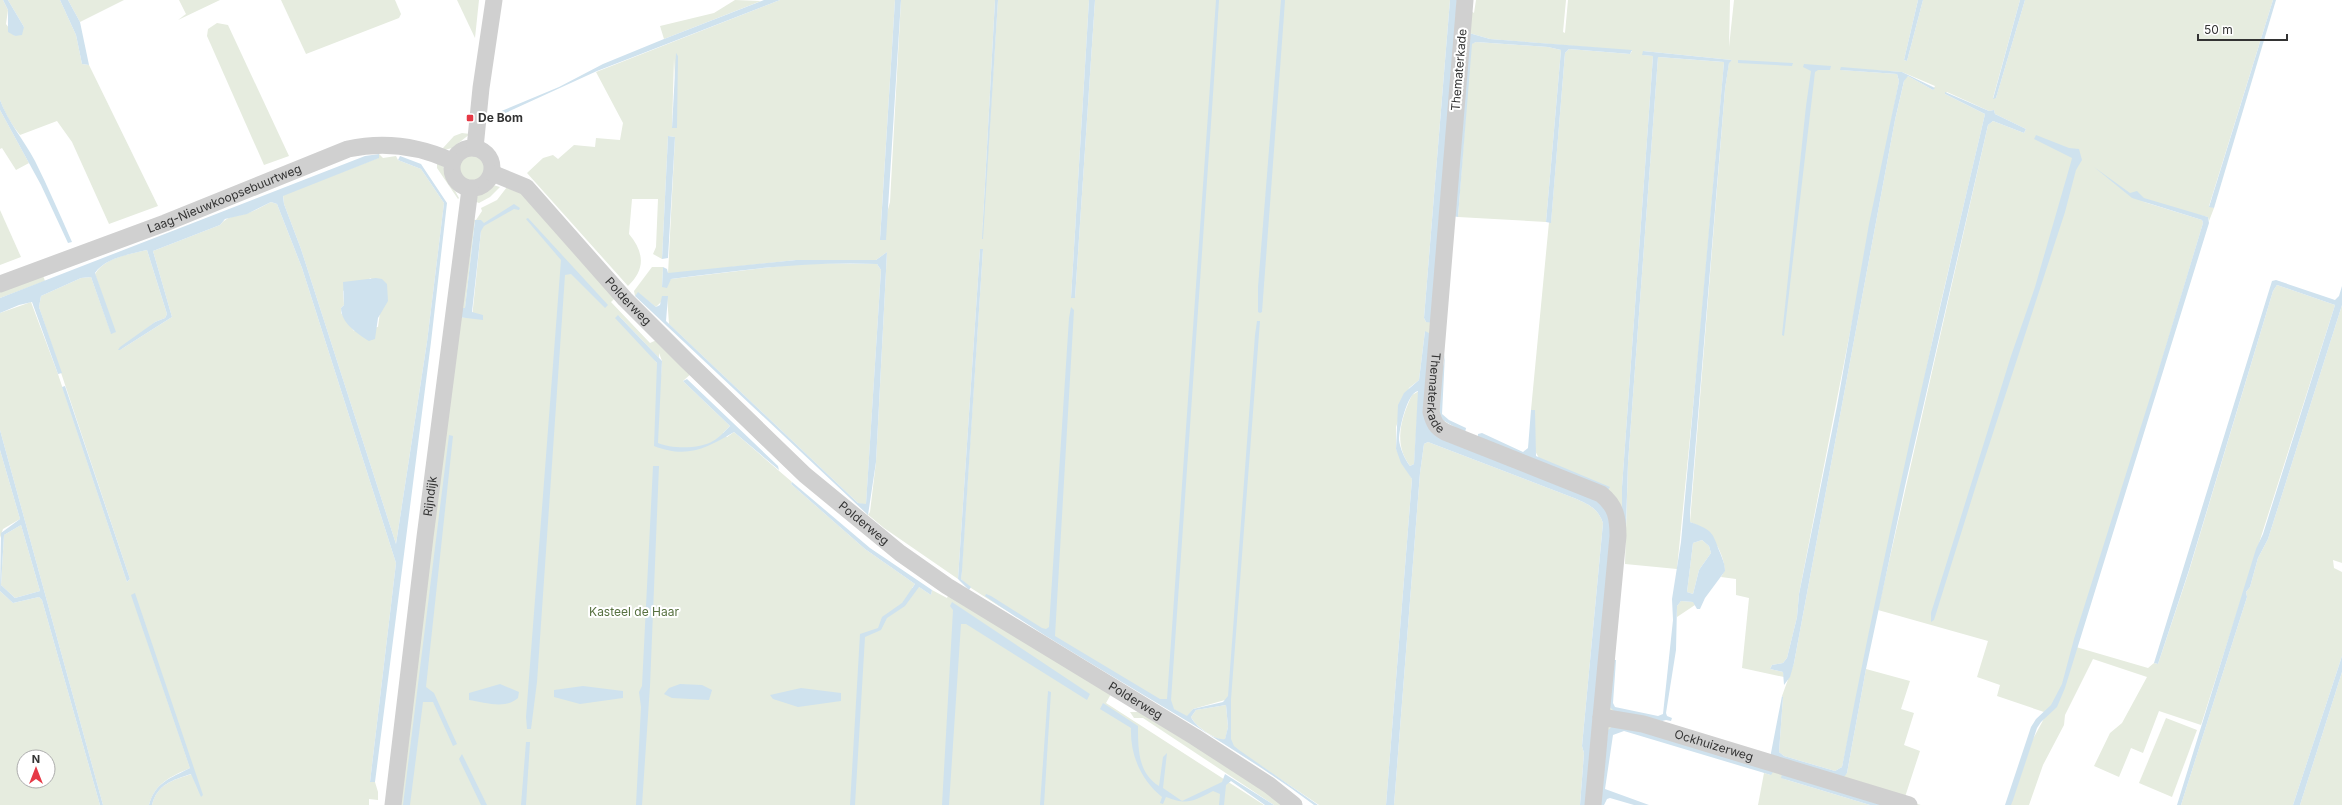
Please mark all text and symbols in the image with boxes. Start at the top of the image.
scale bar [2198,16,2287,42]
text: 50 m [2204,22,2233,37]
street label: Thematerkade [1447,28,1470,112]
place label: De Bom [478,110,523,125]
marker: De Bom [465,113,475,123]
street label: Laag-Nieuwkoopsebuurtweg [145,161,303,236]
street label: Polderweg [602,274,655,328]
street label: Thematerkade [1424,352,1448,436]
street label: Rijndijk [420,475,440,517]
street label: Polderweg [836,498,892,548]
park label: Kasteel de Haar [589,604,679,619]
street label: Polderweg [1106,678,1166,723]
street label: Ockhuizerweg [1673,726,1755,764]
north arrow [16,749,56,789]
text: N [32,752,40,766]

